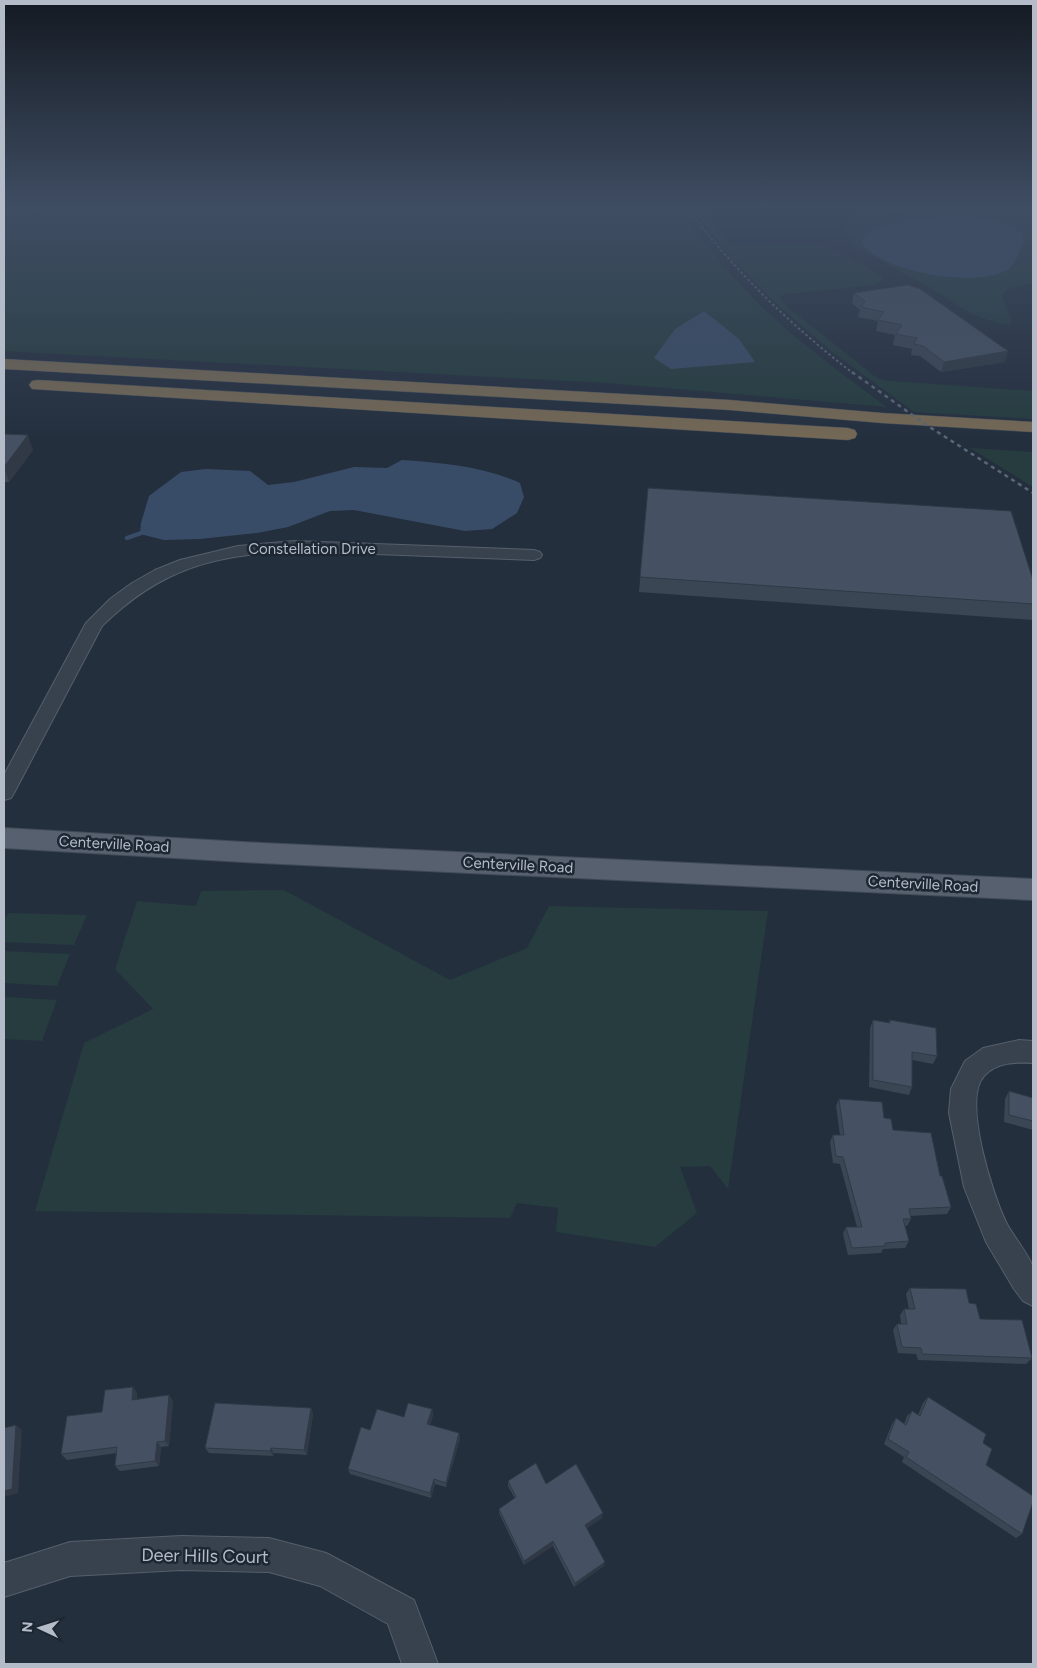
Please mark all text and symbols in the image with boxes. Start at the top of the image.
street label: Constellation Drive [248,540,376,558]
street label: Centerville Road [58,832,170,856]
street label: Centerville Road [462,853,574,877]
street label: Centerville Road [867,872,979,896]
street label: Deer Hills Court [141,1544,269,1568]
north arrow [15,1603,65,1653]
text: N [19,1621,36,1633]

